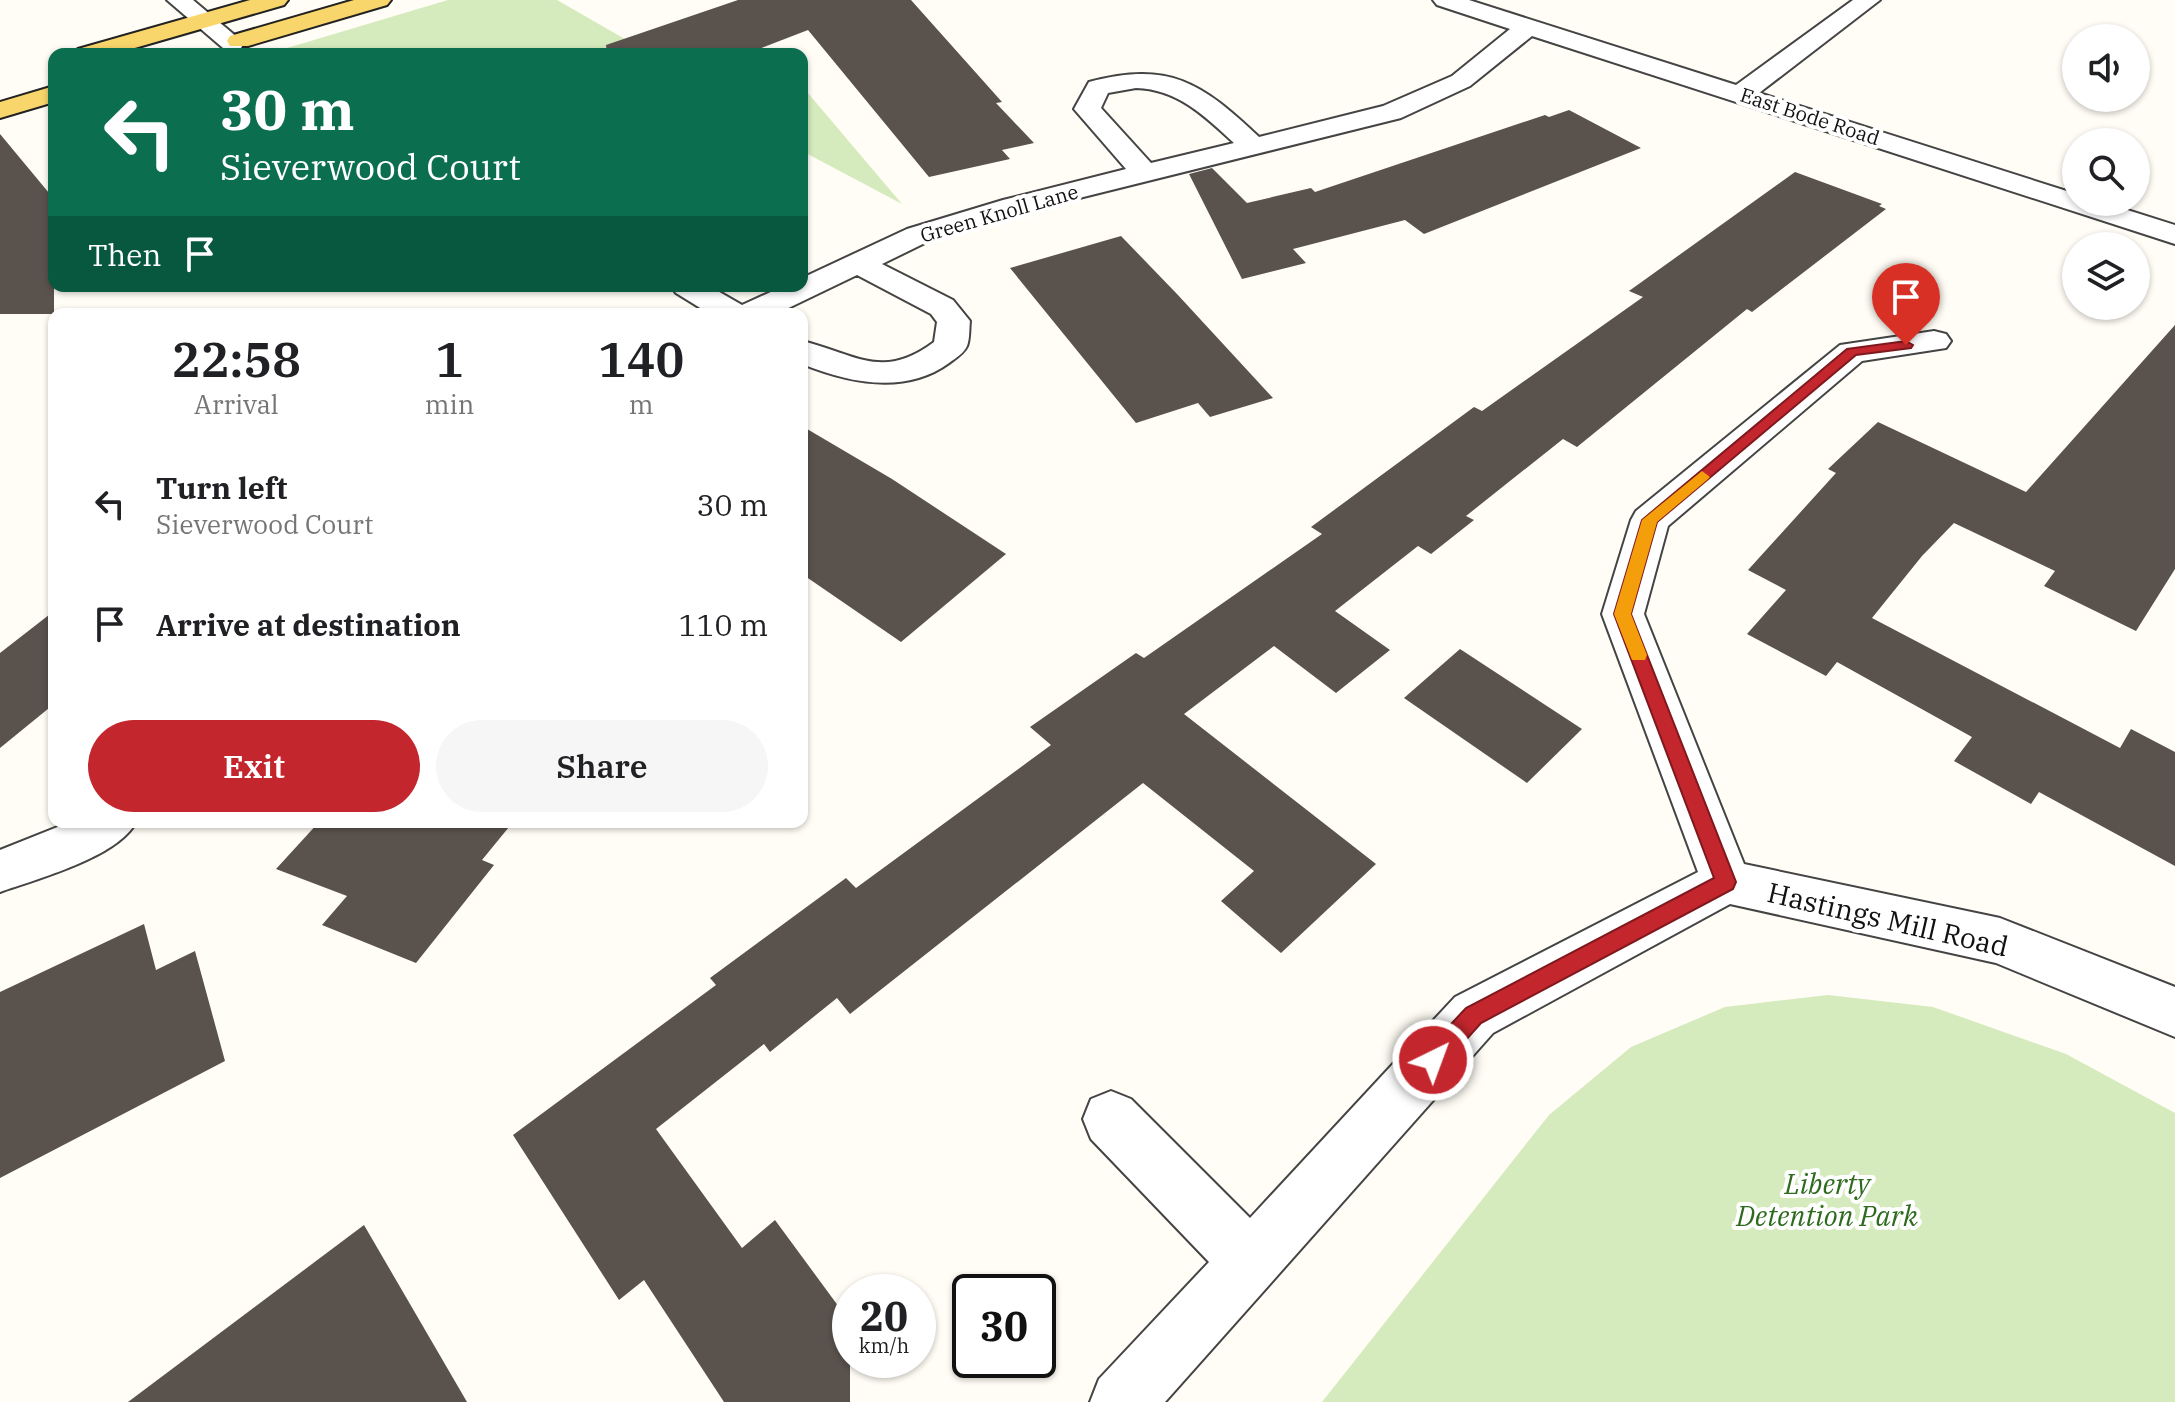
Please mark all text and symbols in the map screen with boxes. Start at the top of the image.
map controls [2062,24,2150,320]
button: sound [2062,24,2150,112]
text: 30 m [220,73,355,145]
icon: left [88,80,192,184]
street label: East Bode Road [1737,81,1883,151]
button: search [2062,128,2150,216]
text: Sieverwood Court [220,143,521,190]
street label: Green Knoll Lane [917,178,1081,248]
icon: arrive [178,232,222,276]
button: layers [2062,232,2150,320]
text: Then [88,235,162,274]
pin [1872,263,1940,345]
icon: arrive [1884,275,1928,319]
text: 22:58 [172,328,301,390]
text: 1 [435,328,464,390]
text: 140 [598,328,684,390]
text: Arrival [194,387,279,421]
text: min [425,387,474,421]
text: m [629,387,654,421]
text: Turn left [156,468,288,507]
icon: left [88,482,132,526]
text: 30 m [696,485,768,524]
text: Sieverwood Court [156,507,373,541]
icon: arrive [88,602,132,646]
text: Arrive at destination [156,605,461,644]
text: 110 m [678,605,768,644]
button: Exit [88,720,420,812]
button: Share [436,720,768,812]
street label: Hastings Mill Road [1764,873,2012,965]
position arrow [1391,1018,1475,1102]
park label: Liberty Detention Park [1735,1165,1918,1234]
speed limit sign: 30 [952,1274,1056,1378]
text: 20 [860,1290,908,1342]
text: km/h [859,1332,909,1359]

